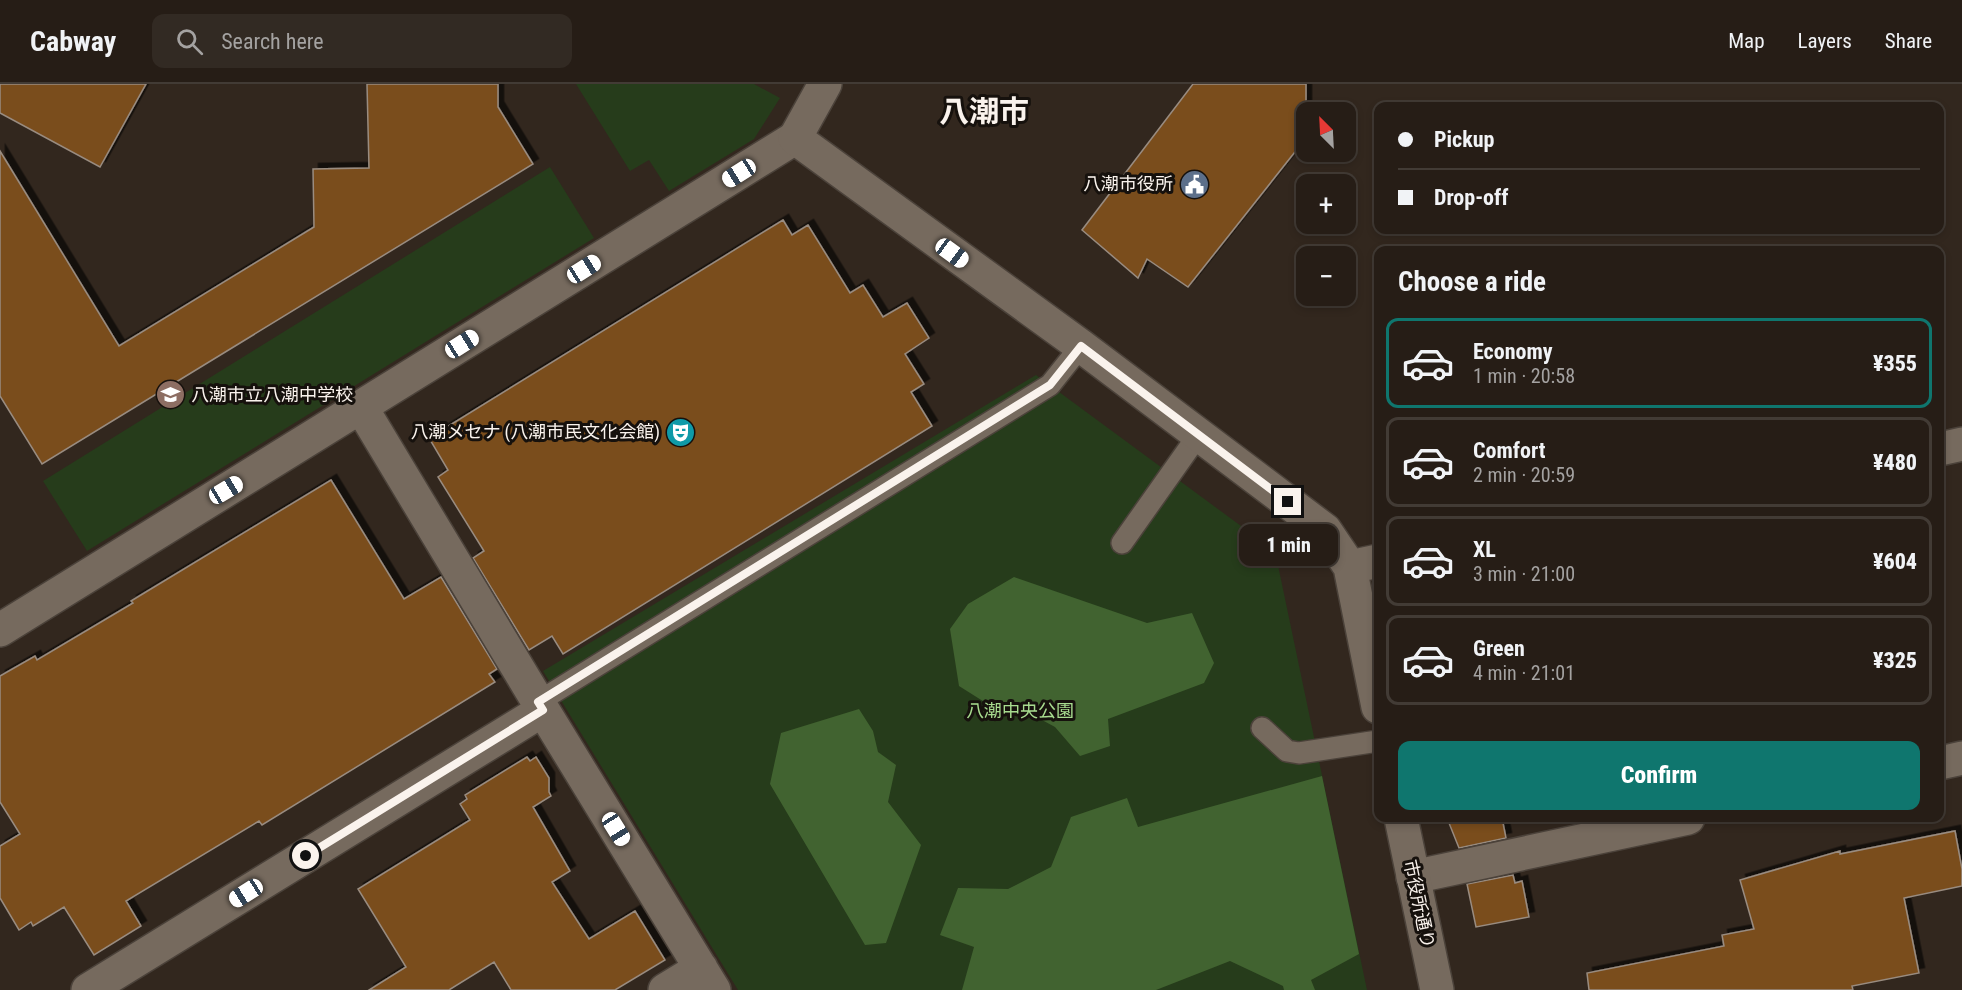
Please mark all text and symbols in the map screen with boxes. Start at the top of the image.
search box [152,14,572,68]
text: Cabway [30,25,116,58]
icon: search [173,25,206,58]
text: Search here [221,29,324,54]
text: Map [1728,29,1765,53]
text: Layers [1798,29,1852,53]
text: Share [1885,29,1932,53]
district label: 八潮市 [939,94,1029,129]
north arrow [1296,102,1356,162]
map controls [1296,102,1356,306]
text: Pickup [1434,127,1494,152]
car [719,156,759,190]
public building icon: 八潮市役所 [1178,168,1210,200]
place label: 八潮市役所 [1083,173,1173,194]
button: + [1296,174,1356,234]
text: Drop-off [1434,185,1508,210]
car [932,235,972,271]
button: − [1296,246,1356,306]
car [564,252,604,286]
text: Choose a ride [1398,266,1546,298]
car [442,327,482,361]
icon: car [1401,336,1455,390]
text: Economy [1473,339,1553,364]
text: ¥355 [1873,351,1917,376]
text: 1 min · 20:58 [1473,364,1575,388]
school or university icon: 八潮市立八潮中学校 [154,379,186,411]
place label: 八潮市立八潮中学校 [191,384,353,405]
theatre icon: 八潮メセナ (八潮市民文化会館) [665,416,697,448]
place label: 八潮メセナ (八潮市民文化会館) [410,421,660,443]
icon: car [1401,435,1455,489]
text: Comfort [1473,438,1546,463]
text: ¥480 [1873,450,1917,475]
text: 2 min · 20:59 [1473,463,1575,487]
car [206,473,246,507]
route end [1274,488,1301,515]
callout: 1 min [1238,523,1338,565]
text: 1 min [1266,533,1311,557]
icon: car [1401,534,1455,588]
text: XL [1473,537,1496,562]
text: ¥604 [1873,549,1917,574]
text: 3 min · 21:00 [1473,562,1575,586]
icon: car [1401,633,1455,687]
text: Green [1473,636,1525,661]
text: ¥325 [1873,648,1917,673]
text: 4 min · 21:01 [1473,661,1575,685]
park label: 八潮中央公園 [966,700,1074,721]
button: Confirm [1398,741,1920,810]
car [599,809,633,849]
route start [292,842,319,869]
street label: 市役所通り [1400,858,1439,950]
car [226,876,266,910]

